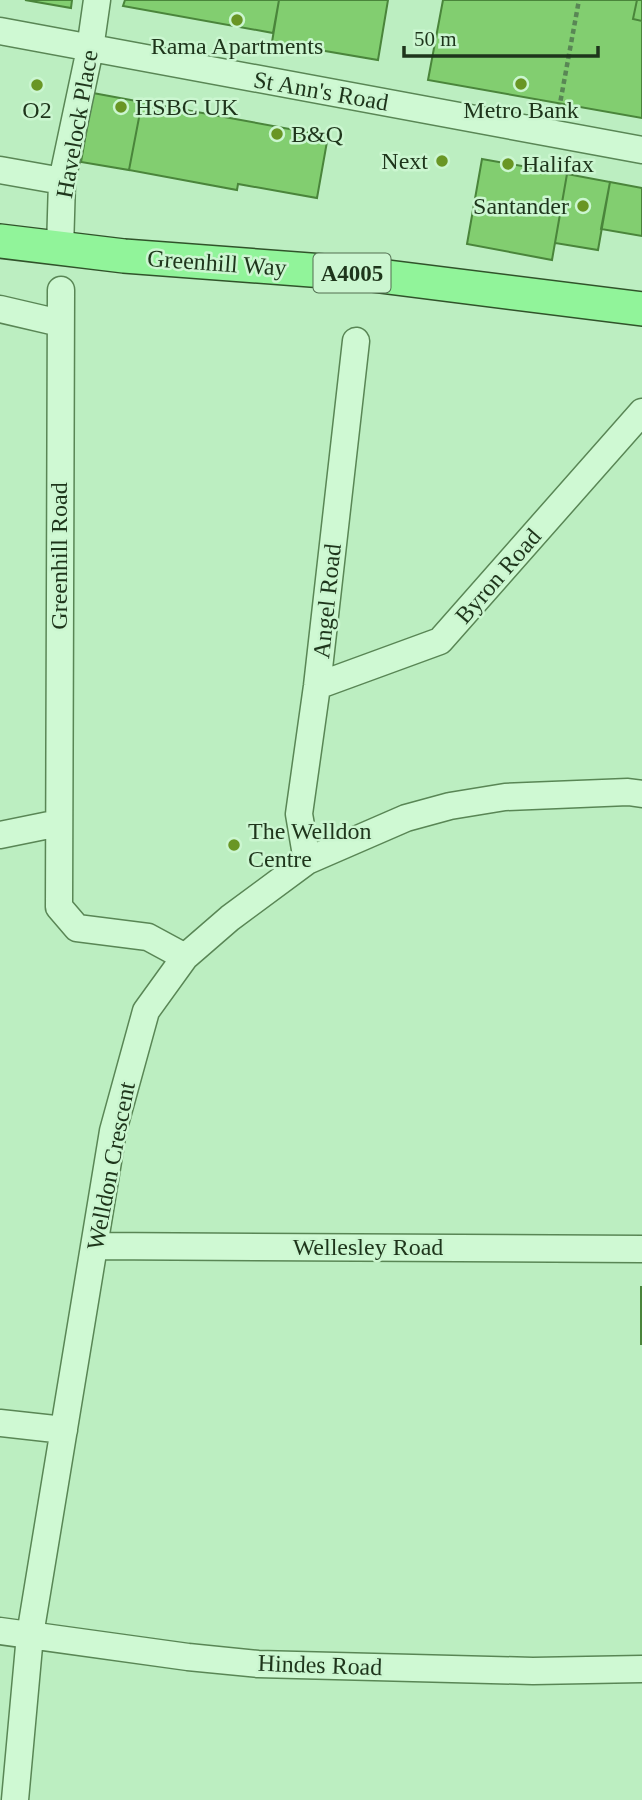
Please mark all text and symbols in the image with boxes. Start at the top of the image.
marker: Rama Apartments [229,12,245,28]
scale bar [404,14,598,58]
text: 50 m [414,27,457,51]
place label: Rama Apartments [151,33,323,59]
street label: Havelock Place [51,48,103,200]
street label: St Ann's Road [252,66,390,116]
marker: Metro Bank [513,76,529,92]
marker: O2 [29,77,45,93]
place label: HSBC UK [135,94,239,120]
place label: O2 [22,97,52,123]
place label: Metro Bank [463,97,579,123]
marker: HSBC UK [113,99,129,115]
place label: B&Q [291,121,343,147]
marker: B&Q [269,126,285,142]
place label: Next [381,148,428,174]
place label: Halifax [522,151,594,177]
marker: Next [434,153,450,169]
marker: Halifax [500,156,516,172]
place label: Santander [473,193,569,219]
marker: Santander [575,198,591,214]
street label: Greenhill Way [146,245,288,281]
road number: A4005 [314,254,390,292]
street label: Greenhill Road [46,482,72,630]
street label: Byron Road [450,523,546,629]
street label: Angel Road [308,542,346,660]
place label: The Welldon Centre [248,818,372,872]
marker: The Welldon Centre [226,837,242,853]
street label: Welldon Crescent [82,1079,140,1252]
street label: Wellesley Road [293,1234,443,1260]
street label: Hindes Road [257,1650,383,1680]

